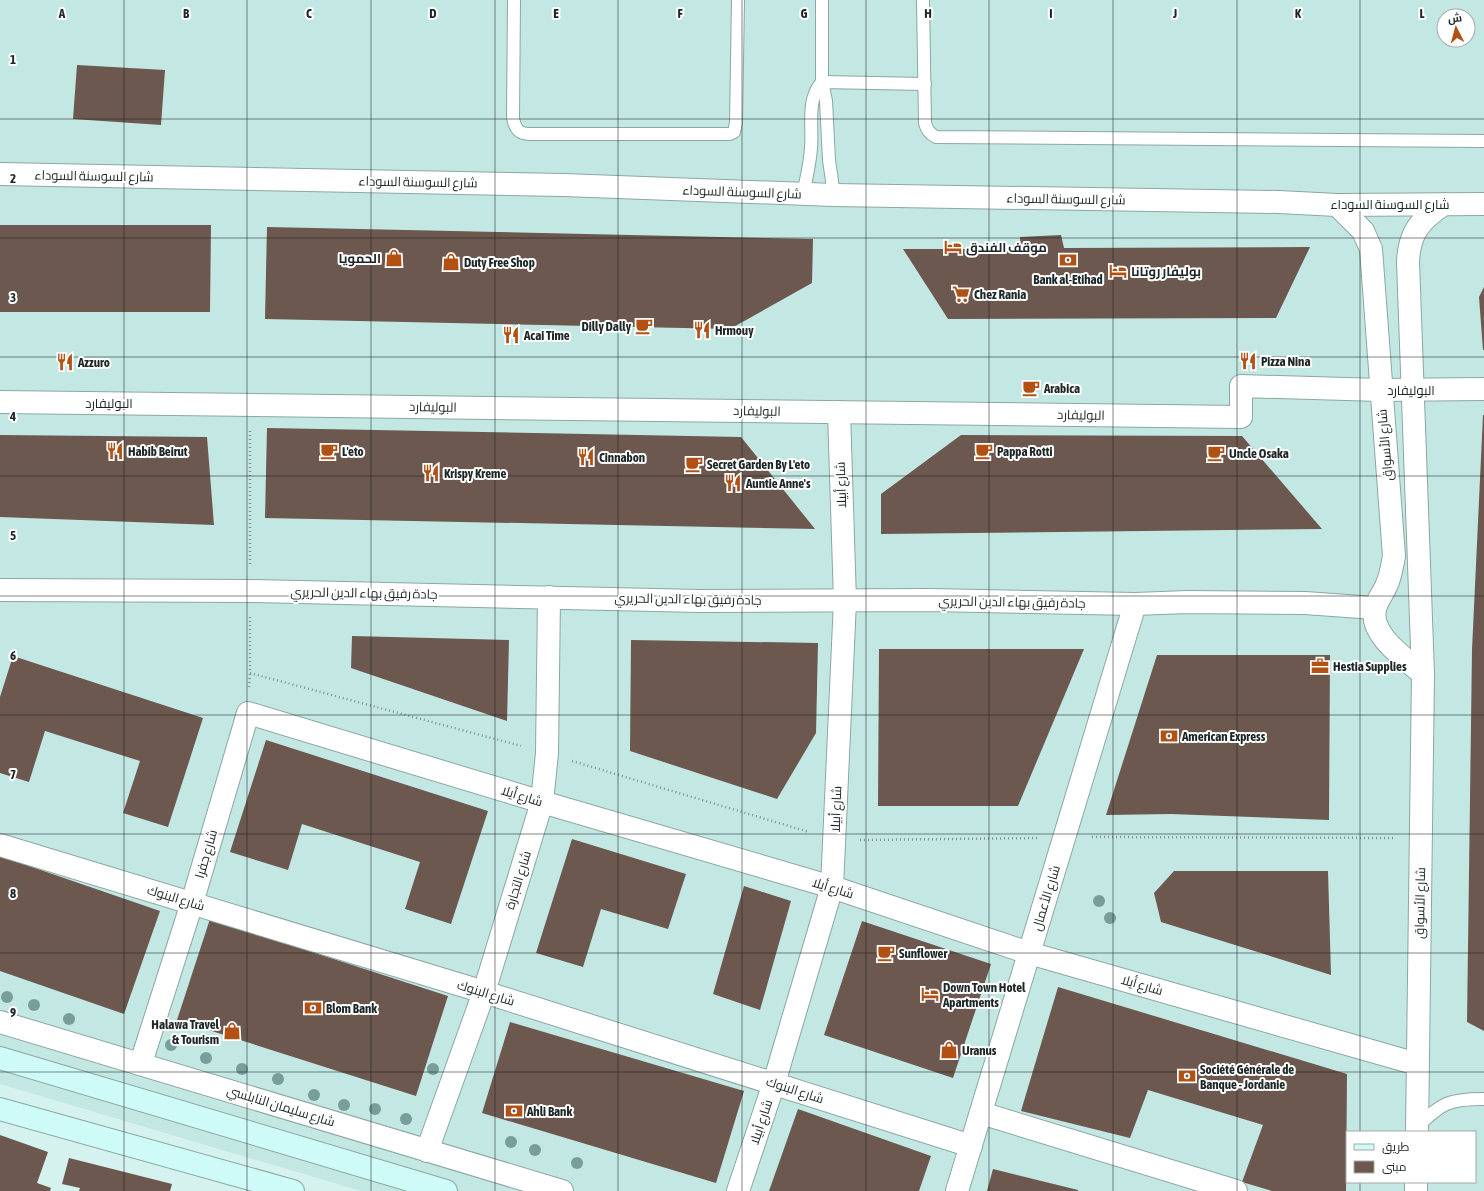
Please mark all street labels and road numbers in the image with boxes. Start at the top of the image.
street label: شارع السوسنة السوداء [34,167,154,186]
street label: شارع السوسنة السوداء [358,173,478,192]
street label: شارع السوسنة السوداء [682,182,802,203]
street label: شارع السوسنة السوداء [1006,190,1126,209]
street label: شارع السوسنة السوداء [1330,197,1450,213]
street label: البوليفارد [1387,383,1435,398]
street label: البوليفارد [85,396,133,411]
street label: البوليفارد [409,399,457,415]
street label: البوليفارد [733,403,781,419]
street label: البوليفارد [1057,407,1105,423]
street label: شارع الأسواق [1374,408,1397,481]
street label: شارع أبيلا [832,461,850,509]
street label: جادة رفيق بهاء الدين الحريري [290,584,438,605]
street label: جادة رفيق بهاء الدين الحريري [614,590,762,611]
street label: جادة رفيق بهاء الدين الحريري [938,593,1086,614]
street label: شارع أيلا [499,782,545,810]
street label: شارع أبيلا [827,785,845,833]
street label: شارع جفرا [192,828,221,880]
street label: شارع التجارة [502,849,535,911]
street label: شارع الأعمال [1029,863,1064,933]
street label: شارع الأسواق [1412,867,1429,939]
street label: شارع أيلا [810,874,856,902]
street label: شارع البنوك [145,882,207,915]
street label: شارع أيلا [1119,971,1165,999]
street label: شارع البنوك [455,977,517,1010]
street label: شارع البنوك [764,1074,826,1107]
street label: شارع سليمان النابلسي [224,1082,337,1132]
street label: شارع أبيلا [746,1097,776,1147]

